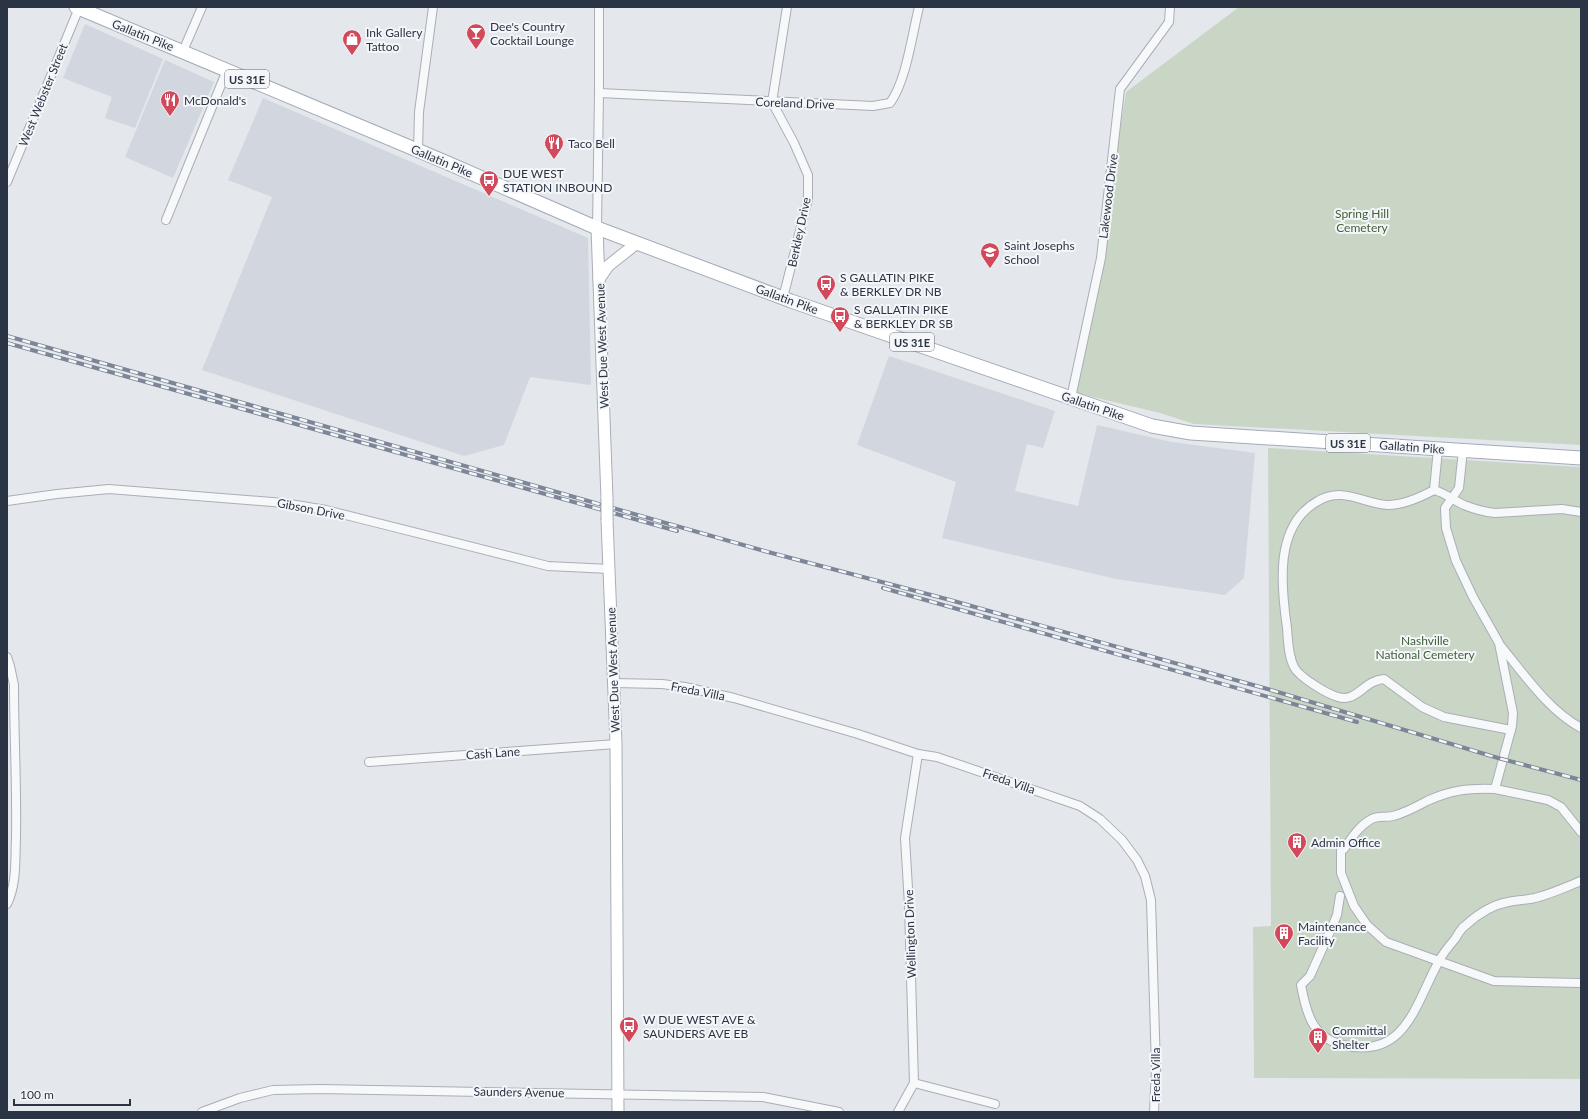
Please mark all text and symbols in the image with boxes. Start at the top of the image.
street label: Gallatin Pike [110,16,176,54]
place label: Dee's Country Cocktail Lounge [490,19,574,48]
bar icon: Dee's Country Cocktail Lounge [465,22,487,50]
place label: Ink Gallery Tattoo [366,25,423,54]
shop icon: Ink Gallery Tattoo [341,28,363,56]
street label: West Webster Street [15,41,71,149]
road number: US 31E [225,70,269,88]
restaurant icon: McDonald's [159,89,181,117]
place label: McDonald's [184,93,246,108]
street label: Coreland Drive [755,94,835,112]
restaurant icon: Taco Bell [543,132,565,160]
place label: Taco Bell [568,136,615,151]
street label: Gallatin Pike [409,141,475,181]
street label: Lakewood Drive [1095,153,1121,239]
place label: DUE WEST STATION INBOUND [503,166,612,195]
bus stop icon: DUE WEST STATION INBOUND [478,169,500,197]
street label: Berkley Drive [784,196,814,268]
park label: Spring Hill Cemetery [1335,206,1389,235]
place label: Saint Josephs School [1004,238,1075,267]
school or university icon: Saint Josephs School [979,241,1001,269]
place label: S GALLATIN PIKE & BERKLEY DR NB [840,270,942,299]
bus stop icon: S GALLATIN PIKE & BERKLEY DR NB [815,273,837,301]
street label: Gallatin Pike [754,281,820,317]
street label: West Due West Avenue [592,283,612,409]
place label: S GALLATIN PIKE & BERKLEY DR SB [854,302,953,331]
bus stop icon: S GALLATIN PIKE & BERKLEY DR SB [829,305,851,333]
road number: US 31E [890,333,934,351]
street label: Gallatin Pike [1060,388,1126,424]
road number: US 31E [1326,434,1370,452]
street label: Gallatin Pike [1379,437,1445,457]
street label: Gibson Drive [276,495,346,523]
street label: West Due West Avenue [603,607,623,733]
park label: Nashville National Cemetery [1375,633,1475,662]
street label: Freda Villa [670,678,726,704]
street label: Cash Lane [465,744,521,762]
street label: Freda Villa [981,765,1037,797]
building icon: Admin Office [1286,831,1308,859]
place label: Admin Office [1311,835,1380,850]
street label: Wellington Drive [901,889,919,979]
place label: Maintenance Facility [1298,919,1366,948]
building icon: Maintenance Facility [1273,922,1295,950]
place label: W DUE WEST AVE & SAUNDERS AVE EB [643,1012,756,1041]
bus stop icon: W DUE WEST AVE & SAUNDERS AVE EB [618,1015,640,1043]
place label: Committal Shelter [1332,1023,1386,1052]
building icon: Committal Shelter [1307,1026,1329,1054]
street label: Freda Villa [1148,1048,1163,1102]
scale bar [14,1081,130,1107]
street label: Saunders Avenue [473,1084,565,1100]
text: 100 m [20,1087,54,1102]

